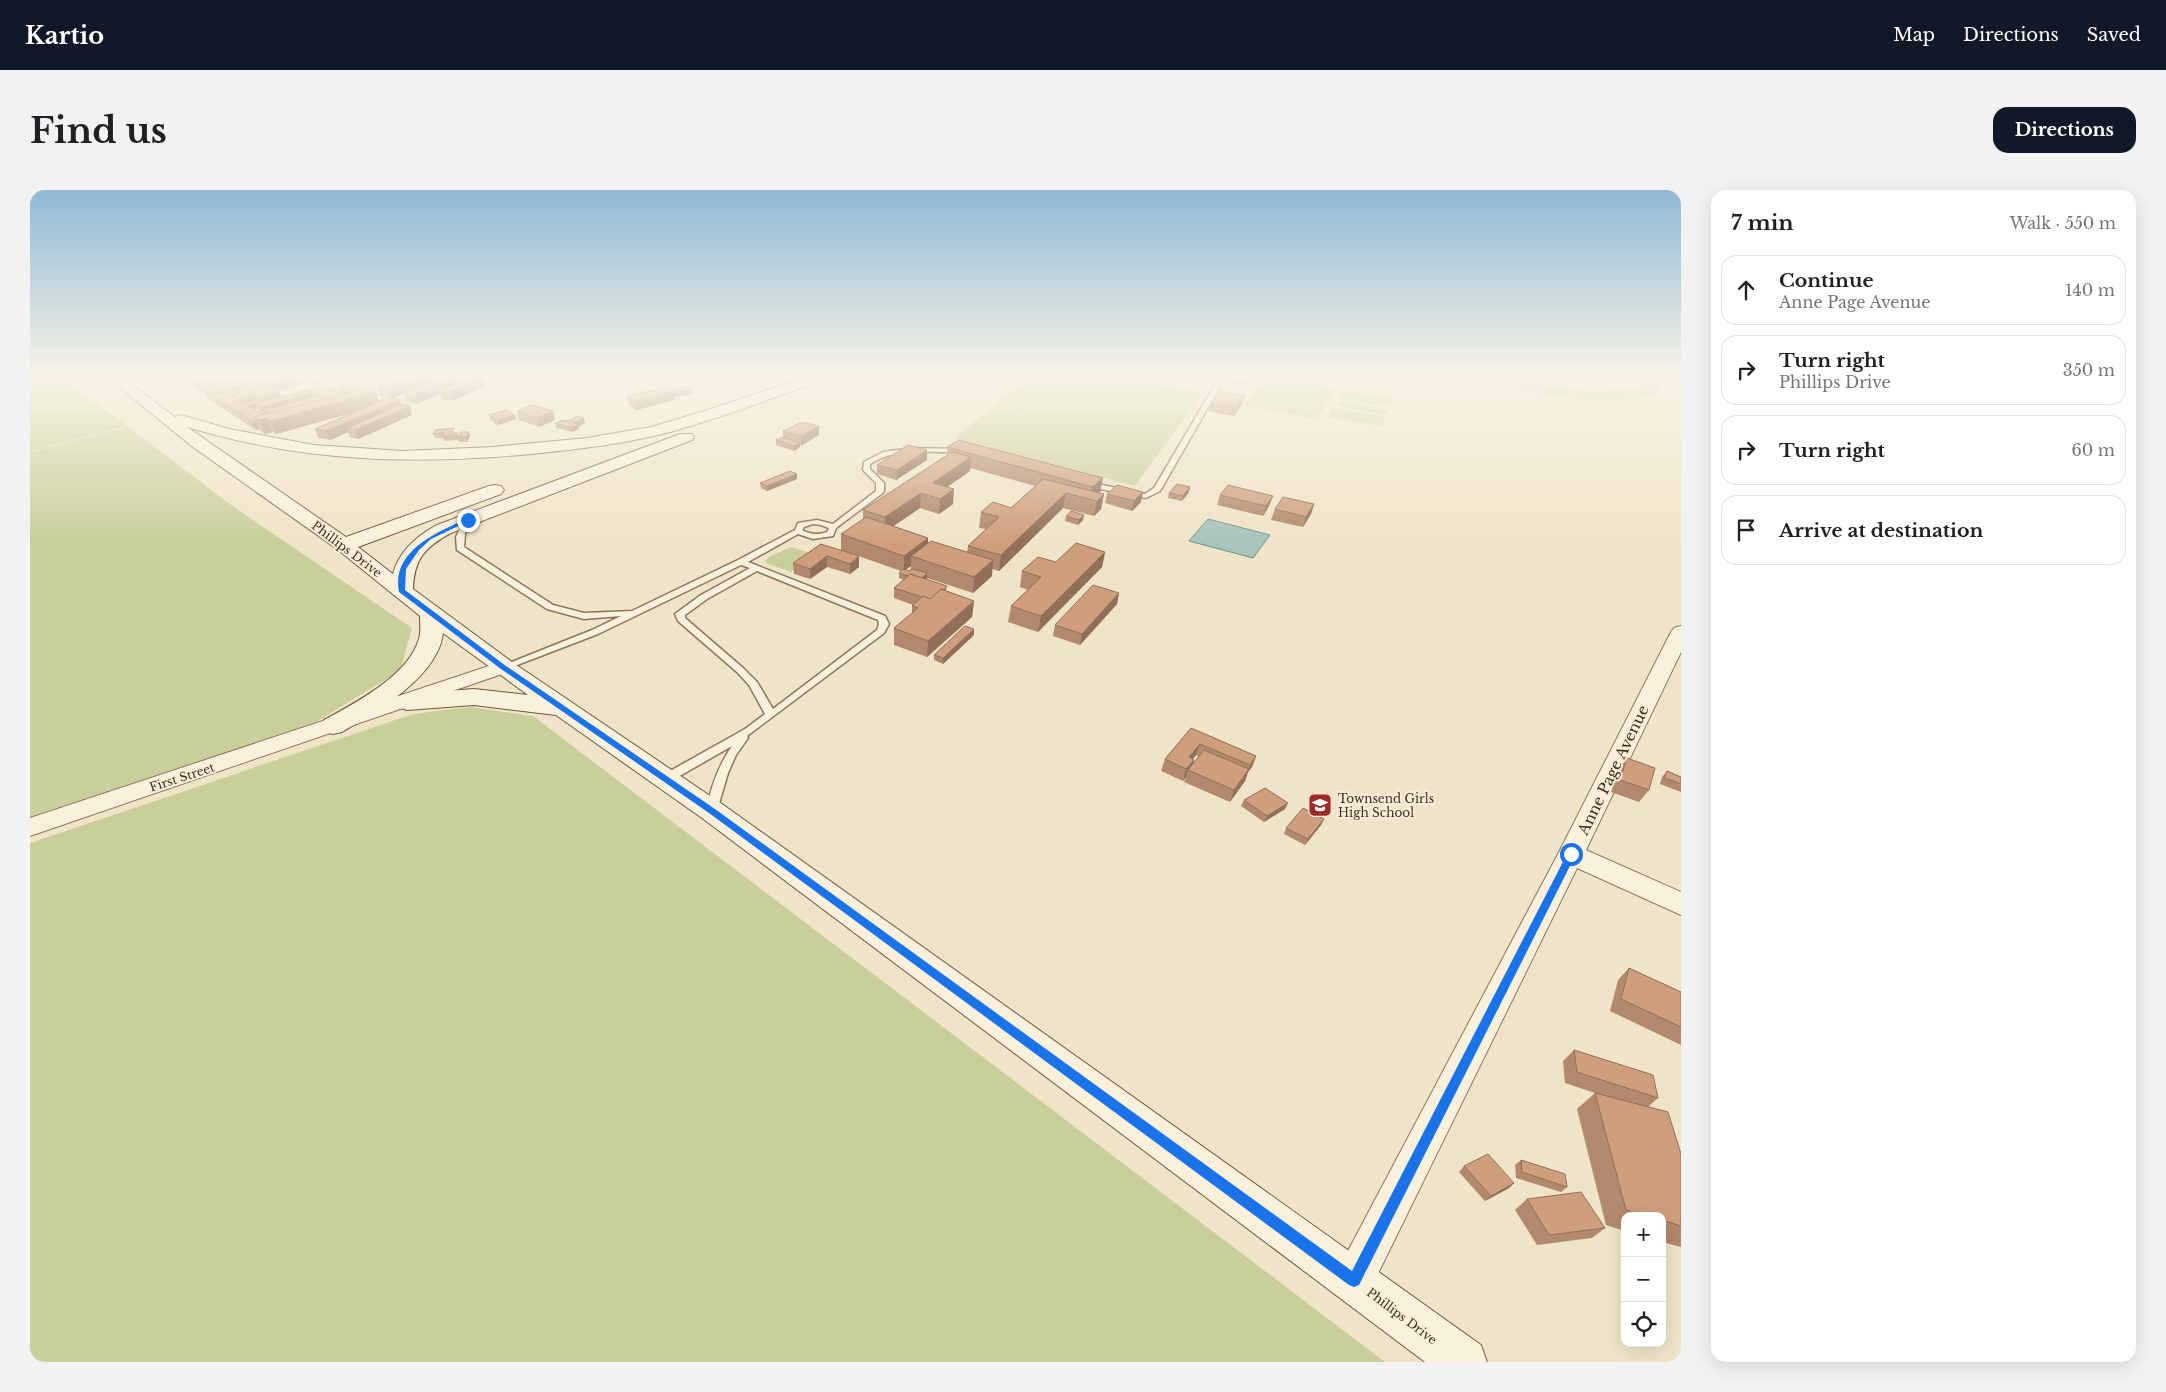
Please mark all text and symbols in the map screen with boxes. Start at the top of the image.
text: Kartio [25,21,104,50]
text: Map [1893,24,1935,46]
text: Directions [1963,24,2059,46]
text: Saved [2087,24,2141,46]
button: Directions [1993,107,2136,153]
text: Find us [30,109,167,152]
text: 7 min [1731,210,1794,236]
text: Walk · 550 m [2010,213,2116,233]
text: Continue [1779,269,1874,292]
icon: ahead [1732,276,1760,304]
text: 140 m [2065,280,2115,300]
text: Anne Page Avenue [1779,292,1930,312]
text: Turn right [1779,349,1885,372]
icon: right [1732,356,1760,384]
text: 350 m [2063,360,2115,380]
text: Phillips Drive [1779,372,1891,392]
icon: right [1732,436,1760,464]
text: Turn right [1779,439,1885,462]
text: 60 m [2072,440,2115,460]
route end [457,509,480,532]
icon: arrive [1732,516,1760,544]
street label: Phillips Drive [309,518,385,580]
text: Arrive at destination [1779,519,1983,542]
street label: Anne Page Avenue [1573,702,1653,839]
street label: First Street [148,759,217,795]
place label: Townsend Girls High School [1338,791,1434,820]
school or university icon: Townsend Girls High School [1307,792,1333,818]
route start [1560,843,1583,866]
map controls [1621,1212,1666,1347]
button: + [1621,1212,1666,1257]
button: − [1621,1257,1666,1302]
street label: Phillips Drive [1364,1285,1440,1347]
button: locate [1621,1302,1666,1347]

